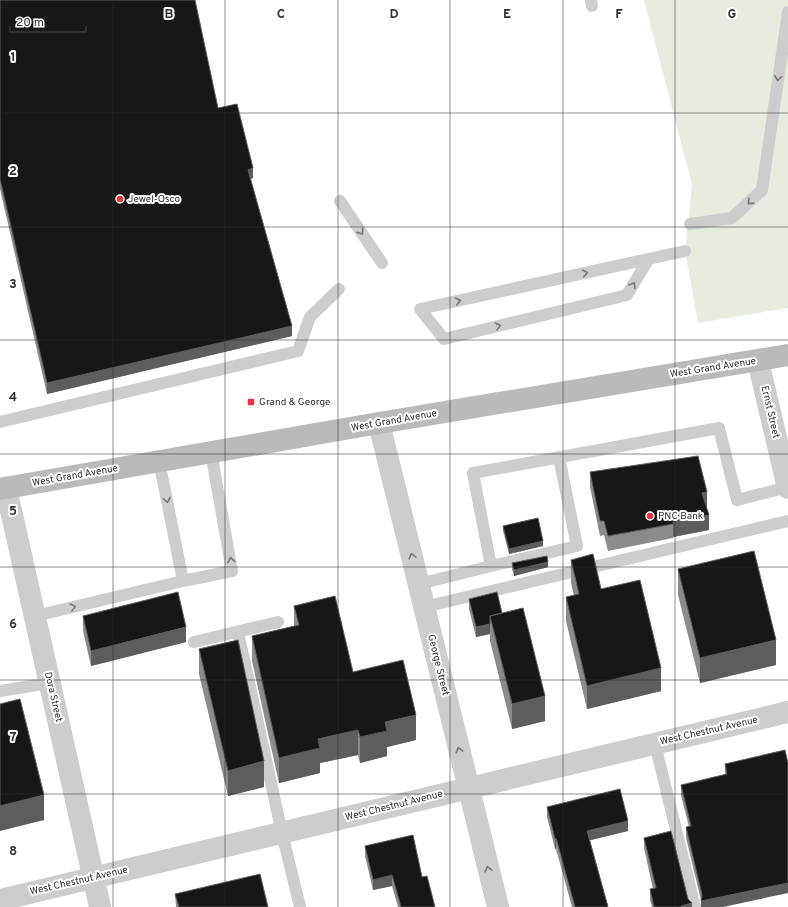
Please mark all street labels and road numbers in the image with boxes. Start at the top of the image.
street label: West Grand Avenue [669,355,757,381]
street label: Ernst Street [758,384,782,440]
street label: West Grand Avenue [350,407,438,435]
street label: West Grand Avenue [31,462,119,490]
street label: George Street [424,633,452,697]
street label: Dora Street [41,671,65,724]
street label: West Chestnut Avenue [659,713,759,749]
street label: West Chestnut Avenue [344,788,444,824]
street label: West Chestnut Avenue [29,863,129,899]

